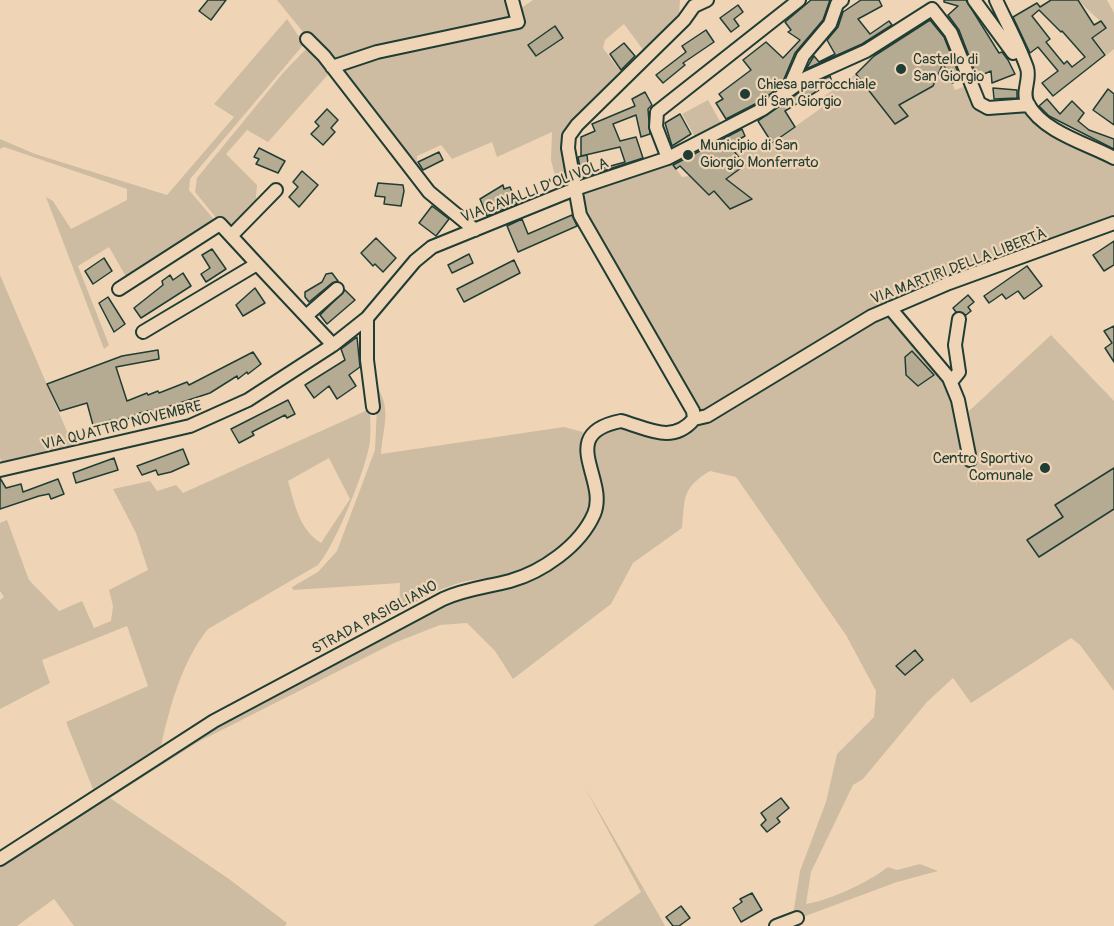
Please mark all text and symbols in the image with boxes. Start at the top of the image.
place label: Castello di San Giorgio [913,51,984,86]
marker: Castello di San Giorgio [894,62,908,76]
place label: Chiesa parrocchiale di San Giorgio [757,76,876,111]
marker: Chiesa parrocchiale di San Giorgio [738,87,752,101]
place label: Municipio di San Giorgio Monferrato [700,137,819,172]
marker: Municipio di San Giorgio Monferrato [681,148,695,162]
street label: VIA CAVALLI D'OLIVOLA [459,155,611,227]
street label: VIA MARTIRI DELLA LIBERTÀ [868,225,1050,309]
street label: VIA QUATTRO NOVEMBRE [40,397,204,455]
place label: Centro Sportivo Comunale [933,450,1033,485]
marker: Centro Sportivo Comunale [1038,461,1052,475]
street label: STRADA PASIGLIANO [309,577,441,659]

